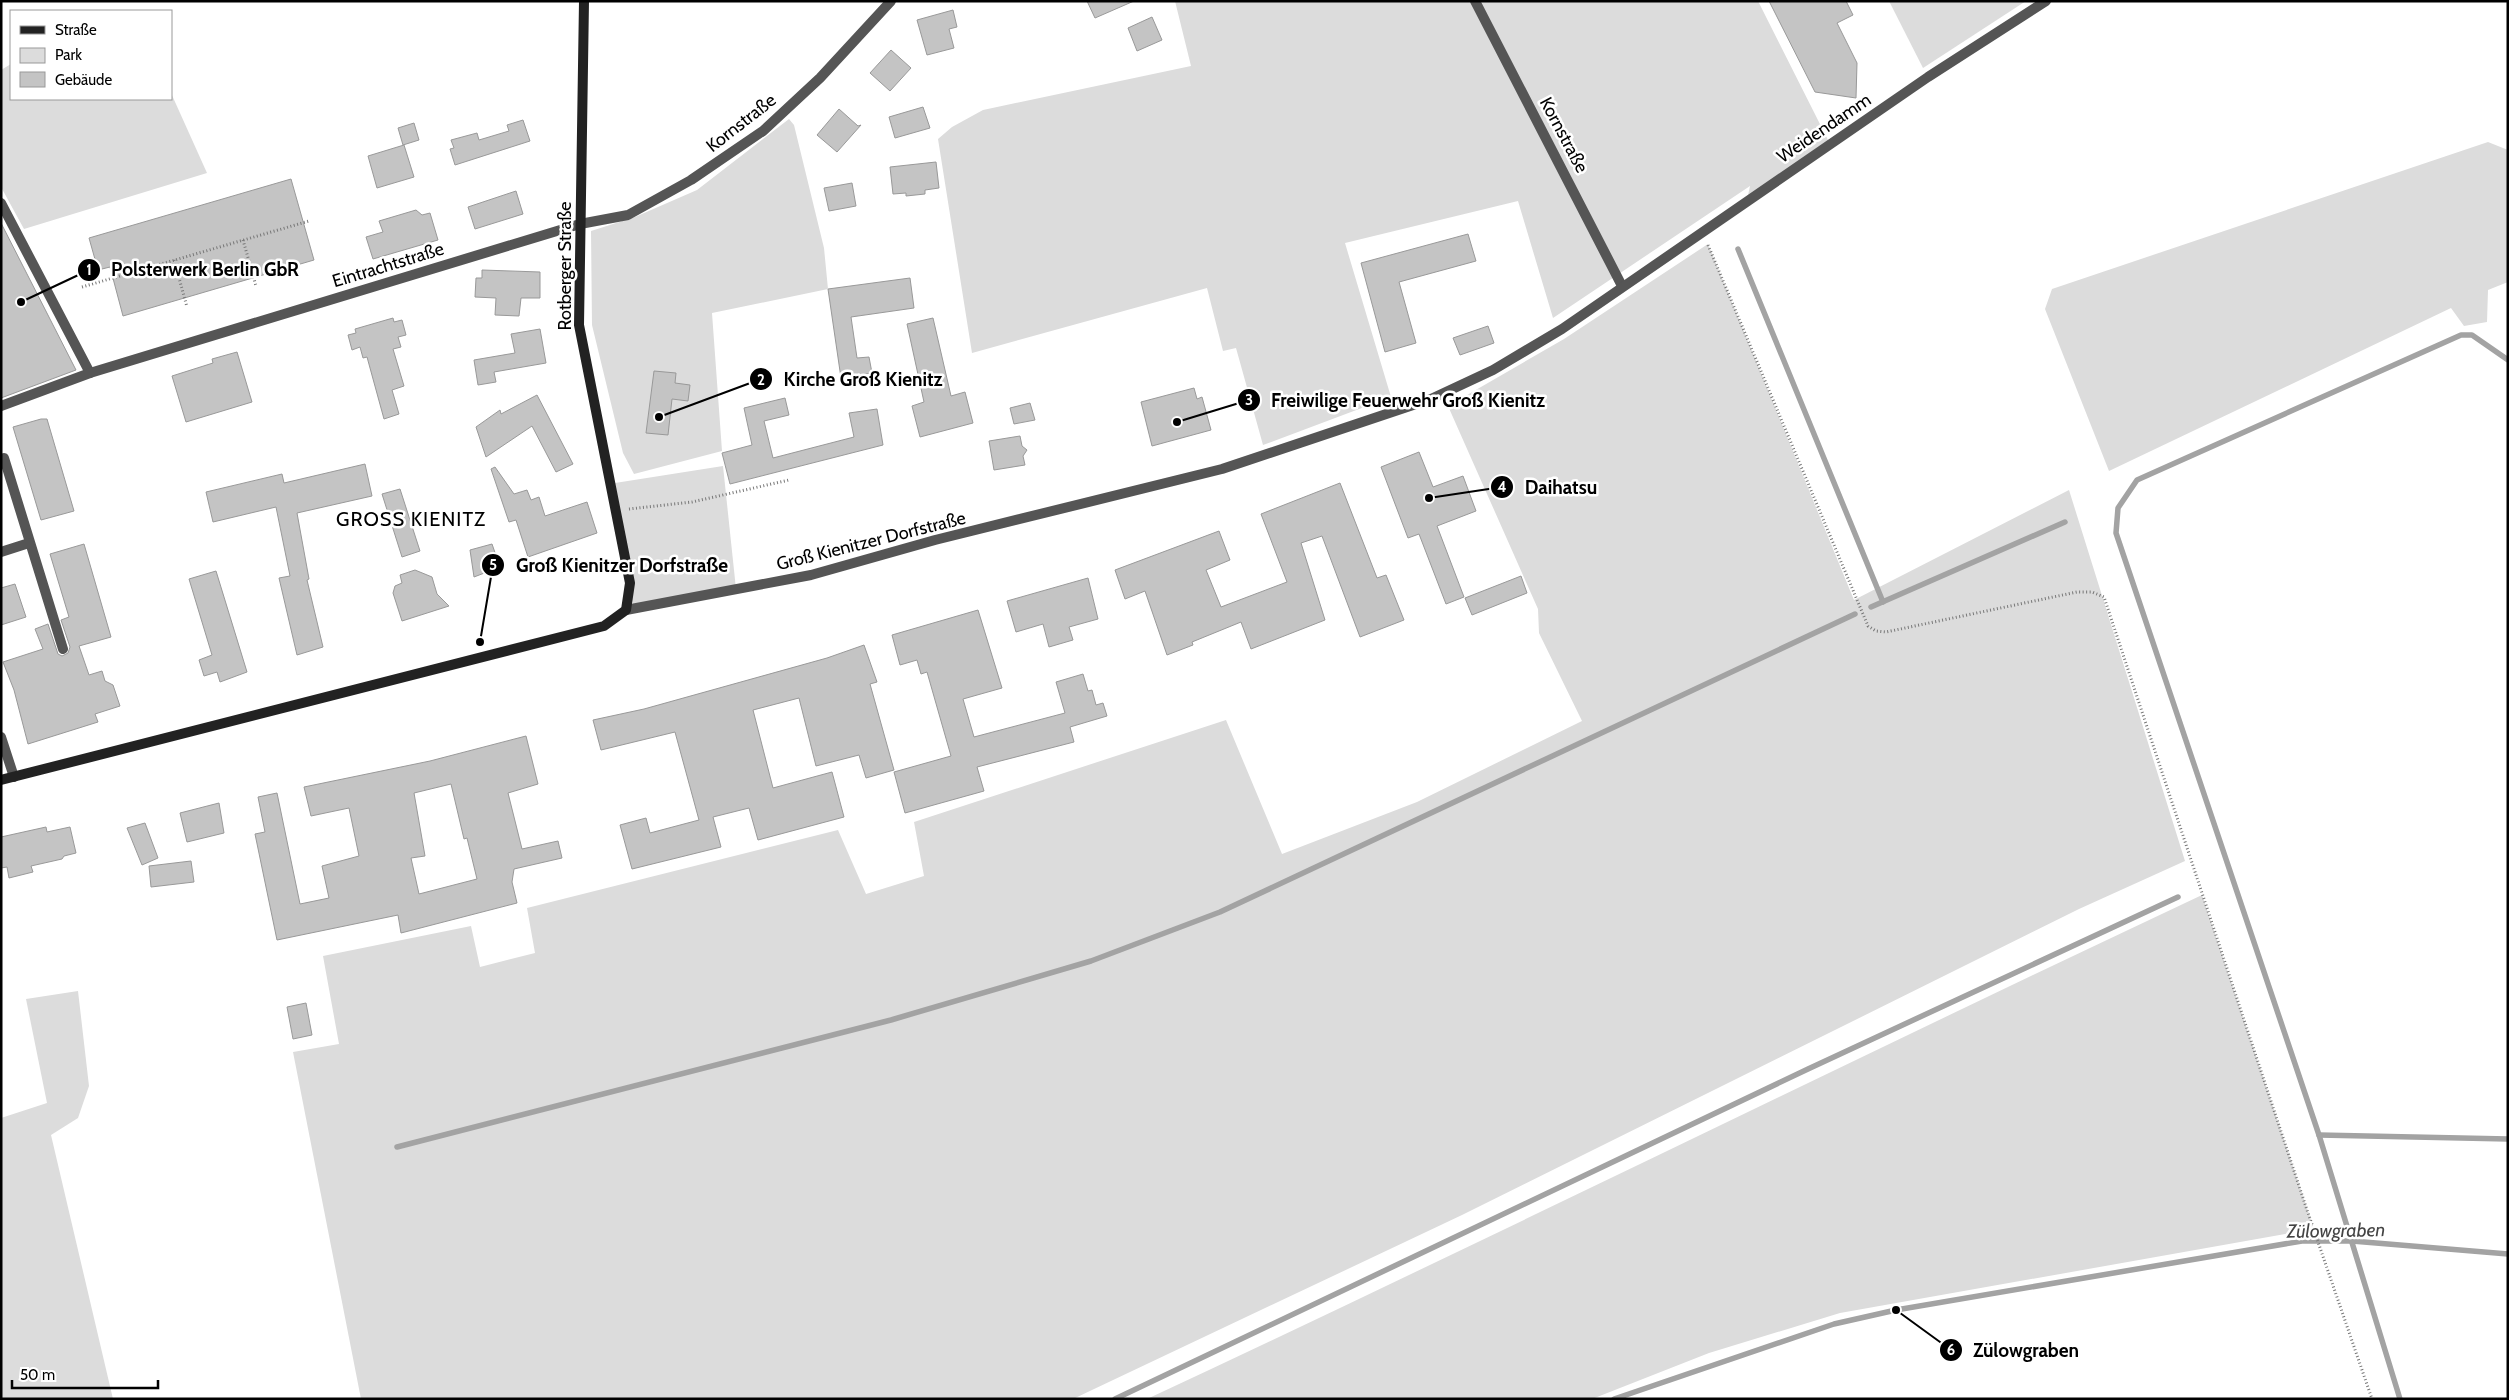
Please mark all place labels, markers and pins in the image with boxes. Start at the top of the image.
callout: Polsterwerk Berlin GbR [77,253,309,287]
callout: Kirche Groß Kienitz [749,362,953,396]
callout: Freiwilige Feuerwehr Groß Kienitz [1236,383,1555,417]
callout: Daihatsu [1490,470,1607,504]
callout: Groß Kienitzer Dorfstraße [481,548,738,582]
callout: Zülowgraben [1938,1333,2089,1367]

